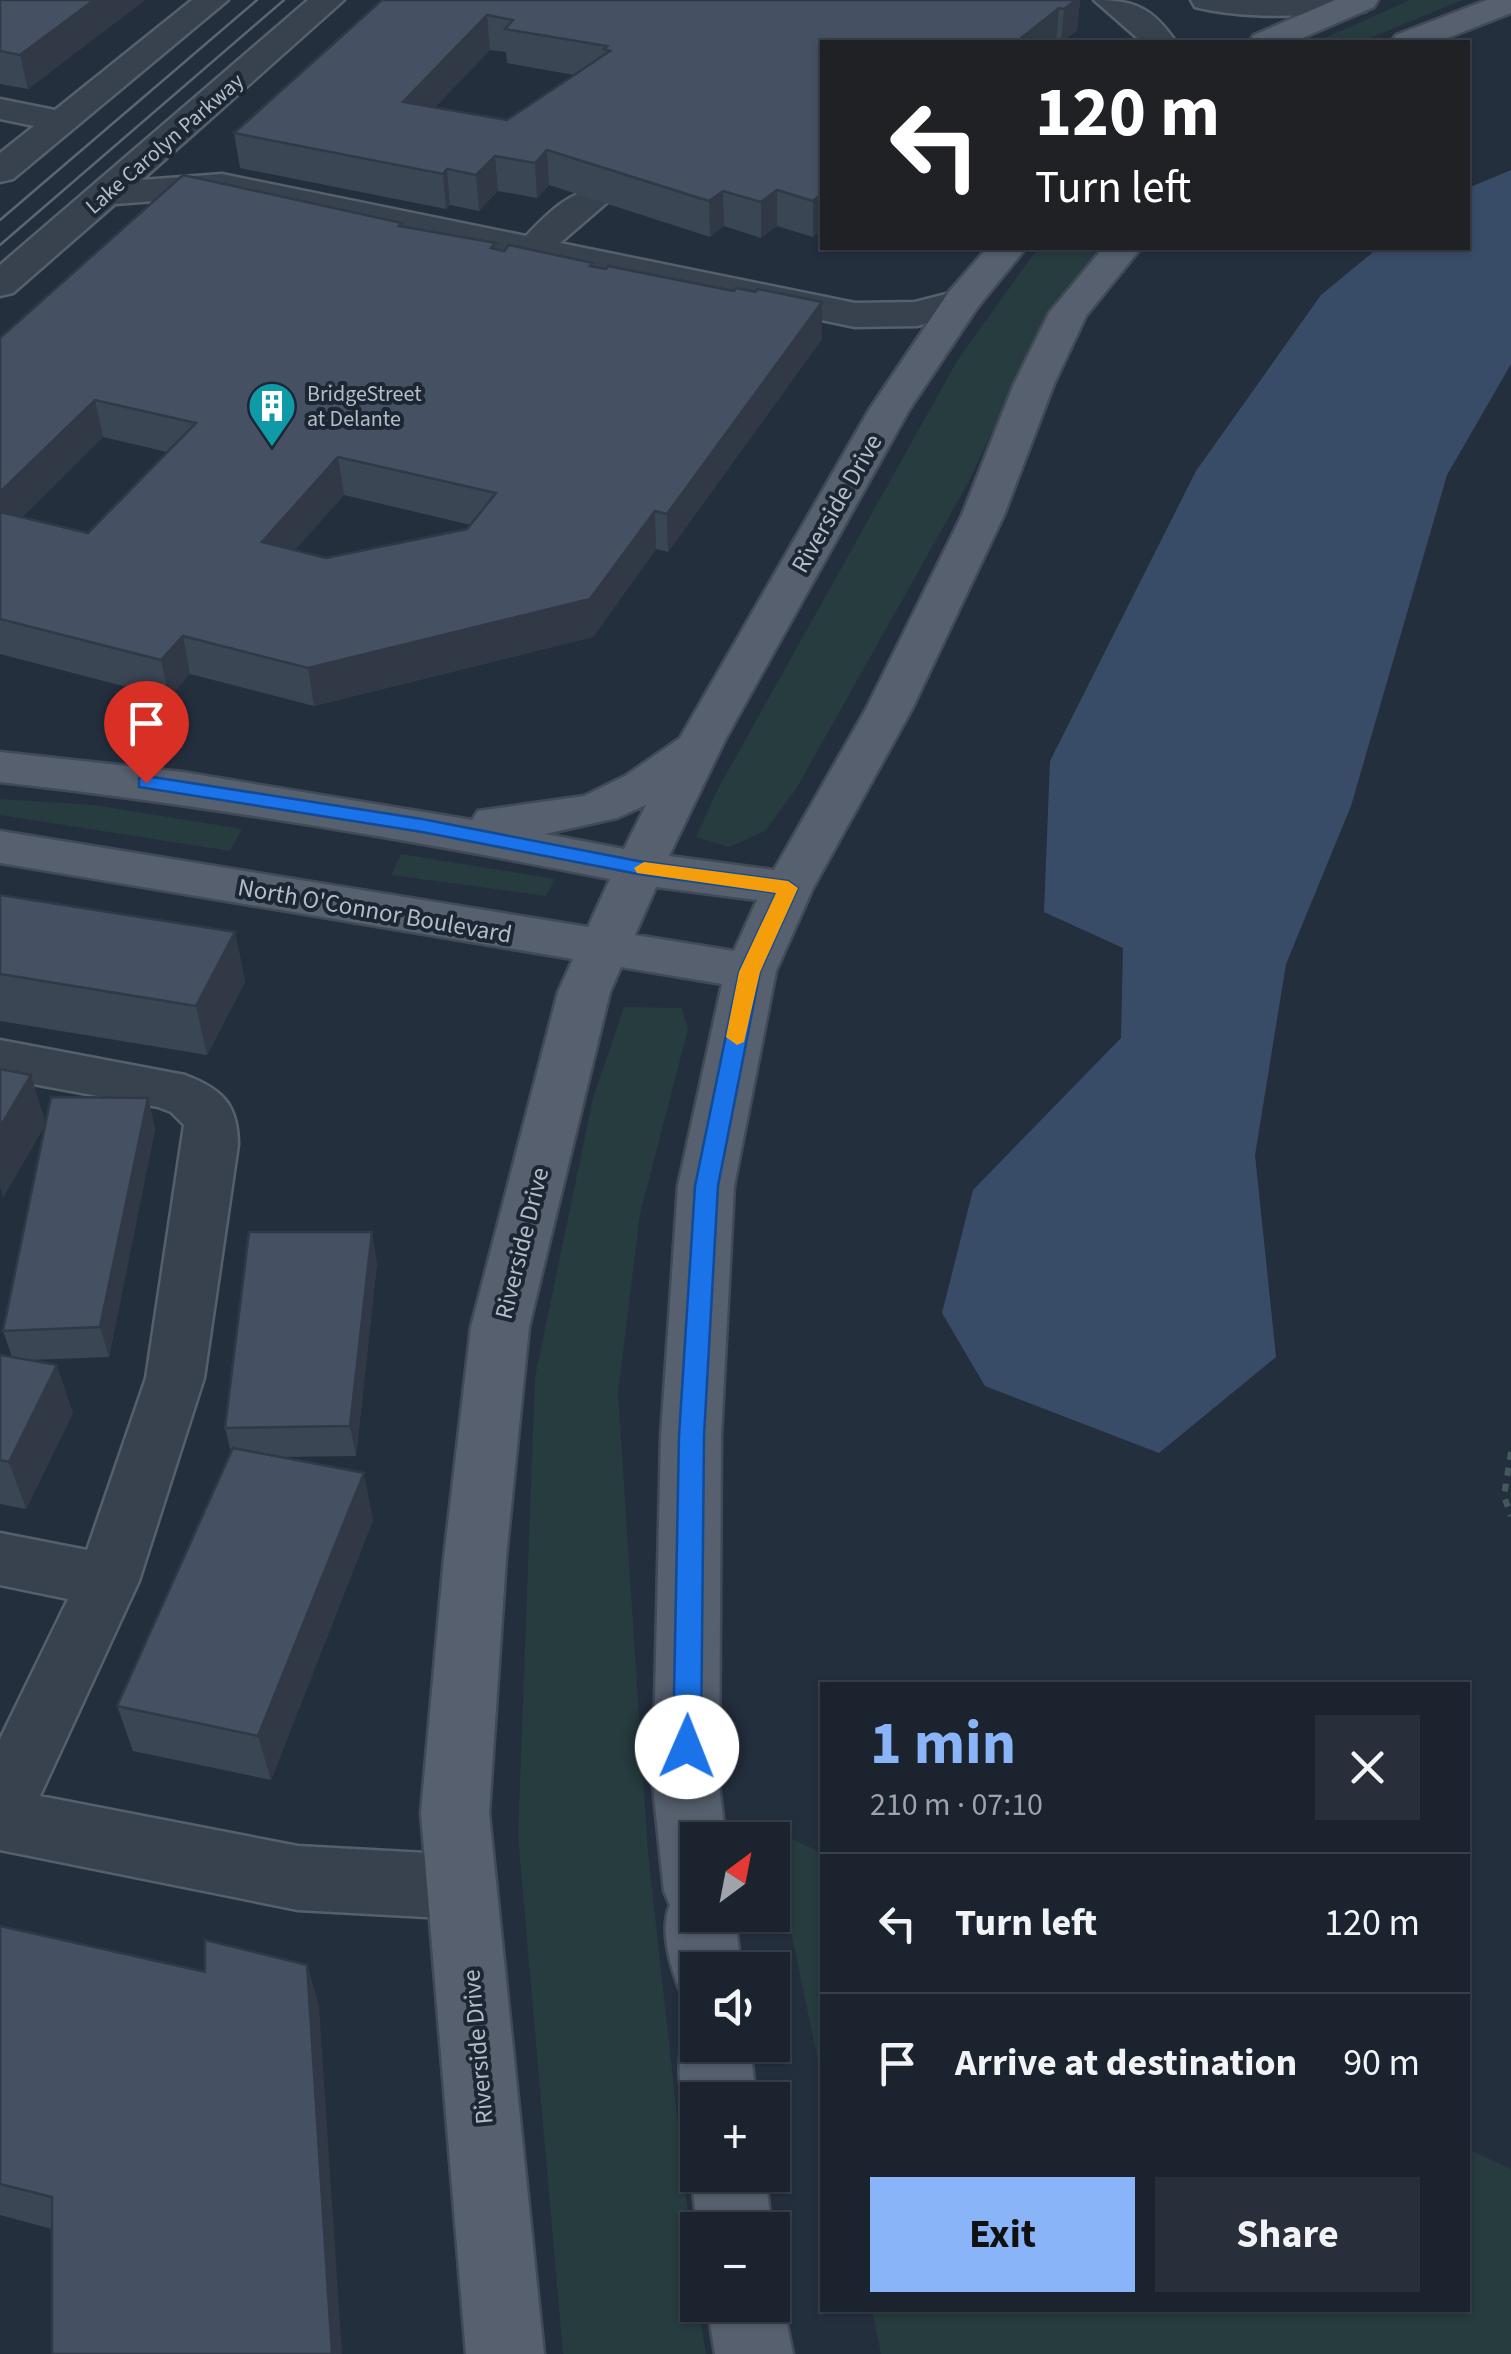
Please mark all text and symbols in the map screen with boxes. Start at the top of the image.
text: 120 m [1035,63,1220,163]
street label: Lake Carolyn Parkway [78,65,252,222]
icon: left [870,80,1000,210]
text: Turn left [1035,156,1191,220]
place label: BridgeStreet at Delante [307,378,422,435]
building icon: BridgeStreet at Delante [246,380,298,448]
street label: Riverside Drive [783,427,891,580]
pin [104,681,189,784]
icon: arrive [119,696,174,751]
street label: North O'Connor Boulevard [235,869,515,953]
street label: Riverside Drive [486,1164,558,1323]
position arrow [635,1695,739,1799]
text: 1 min [870,1702,1016,1787]
button: close [1315,1715,1420,1820]
text: 210 m · 07:10 [870,1782,1043,1828]
north arrow [680,1822,790,1932]
map controls [680,1822,790,2322]
icon: left [870,1896,925,1951]
text: Turn left [955,1896,1097,1950]
text: 120 m [1324,1896,1420,1950]
button: sound [680,1952,790,2062]
street label: Riverside Drive [453,1968,503,2126]
icon: arrive [870,2036,925,2091]
text: Arrive at destination [955,2036,1297,2090]
text: 90 m [1343,2036,1420,2090]
button: + [680,2082,790,2192]
button: Exit [870,2177,1135,2292]
button: Share [1155,2177,1420,2292]
button: − [680,2212,790,2322]

